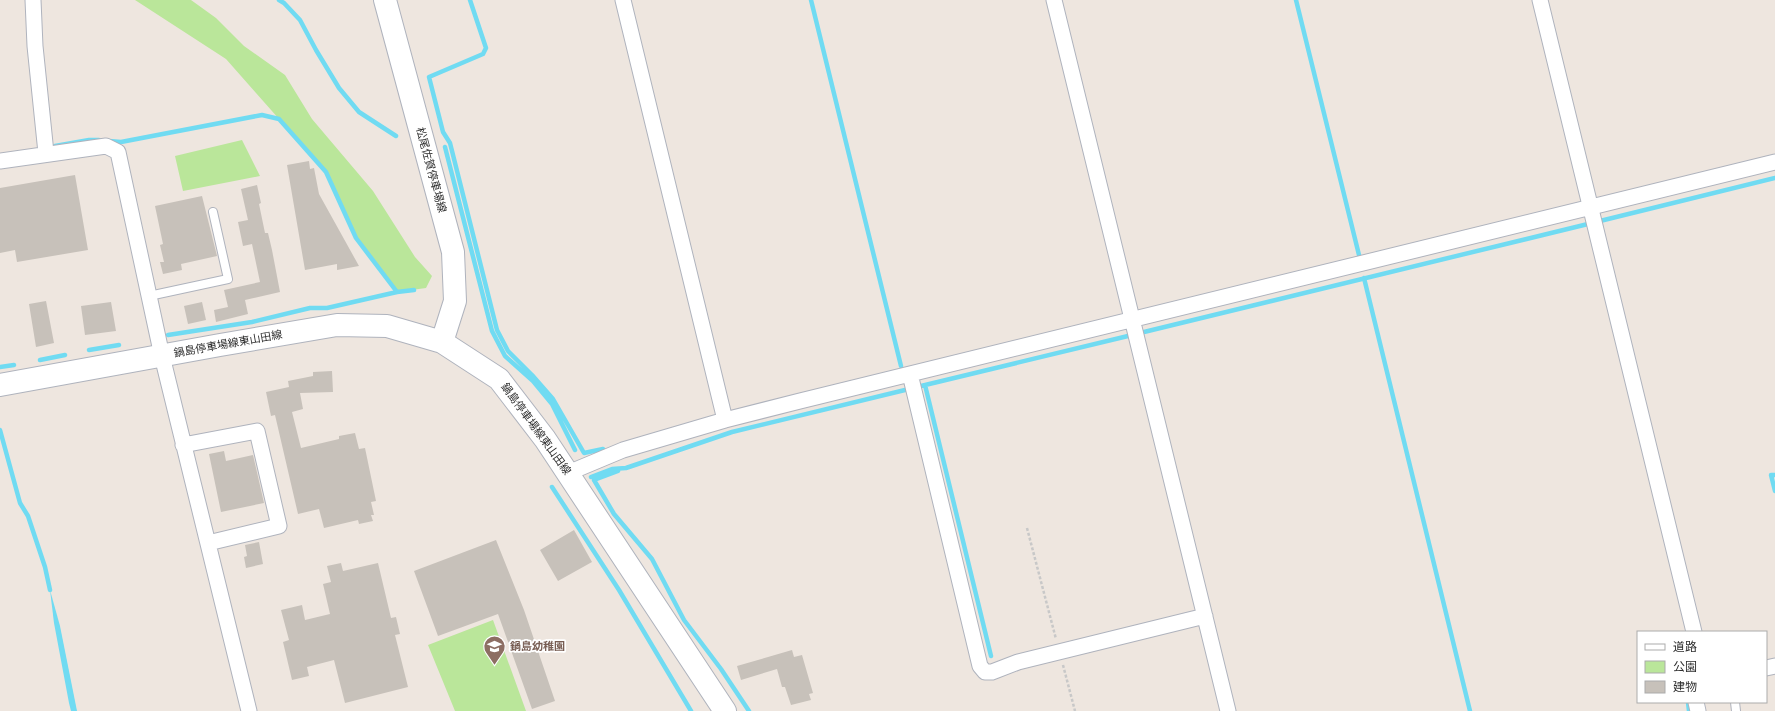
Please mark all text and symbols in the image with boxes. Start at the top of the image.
street label: 松尾佐賀停車場線 [413,126,449,214]
street label: 鍋島停車場線東山田線 [173,328,283,360]
street label: 鍋島停車場線東山田線 [498,381,574,477]
legend [1637,631,1767,703]
school or university icon: 鍋島幼稚園 [482,633,508,666]
place label: 鍋島幼稚園 [510,640,565,653]
text: 道路 [1673,640,1697,654]
text: 公園 [1673,660,1697,674]
text: 建物 [1673,680,1697,694]

